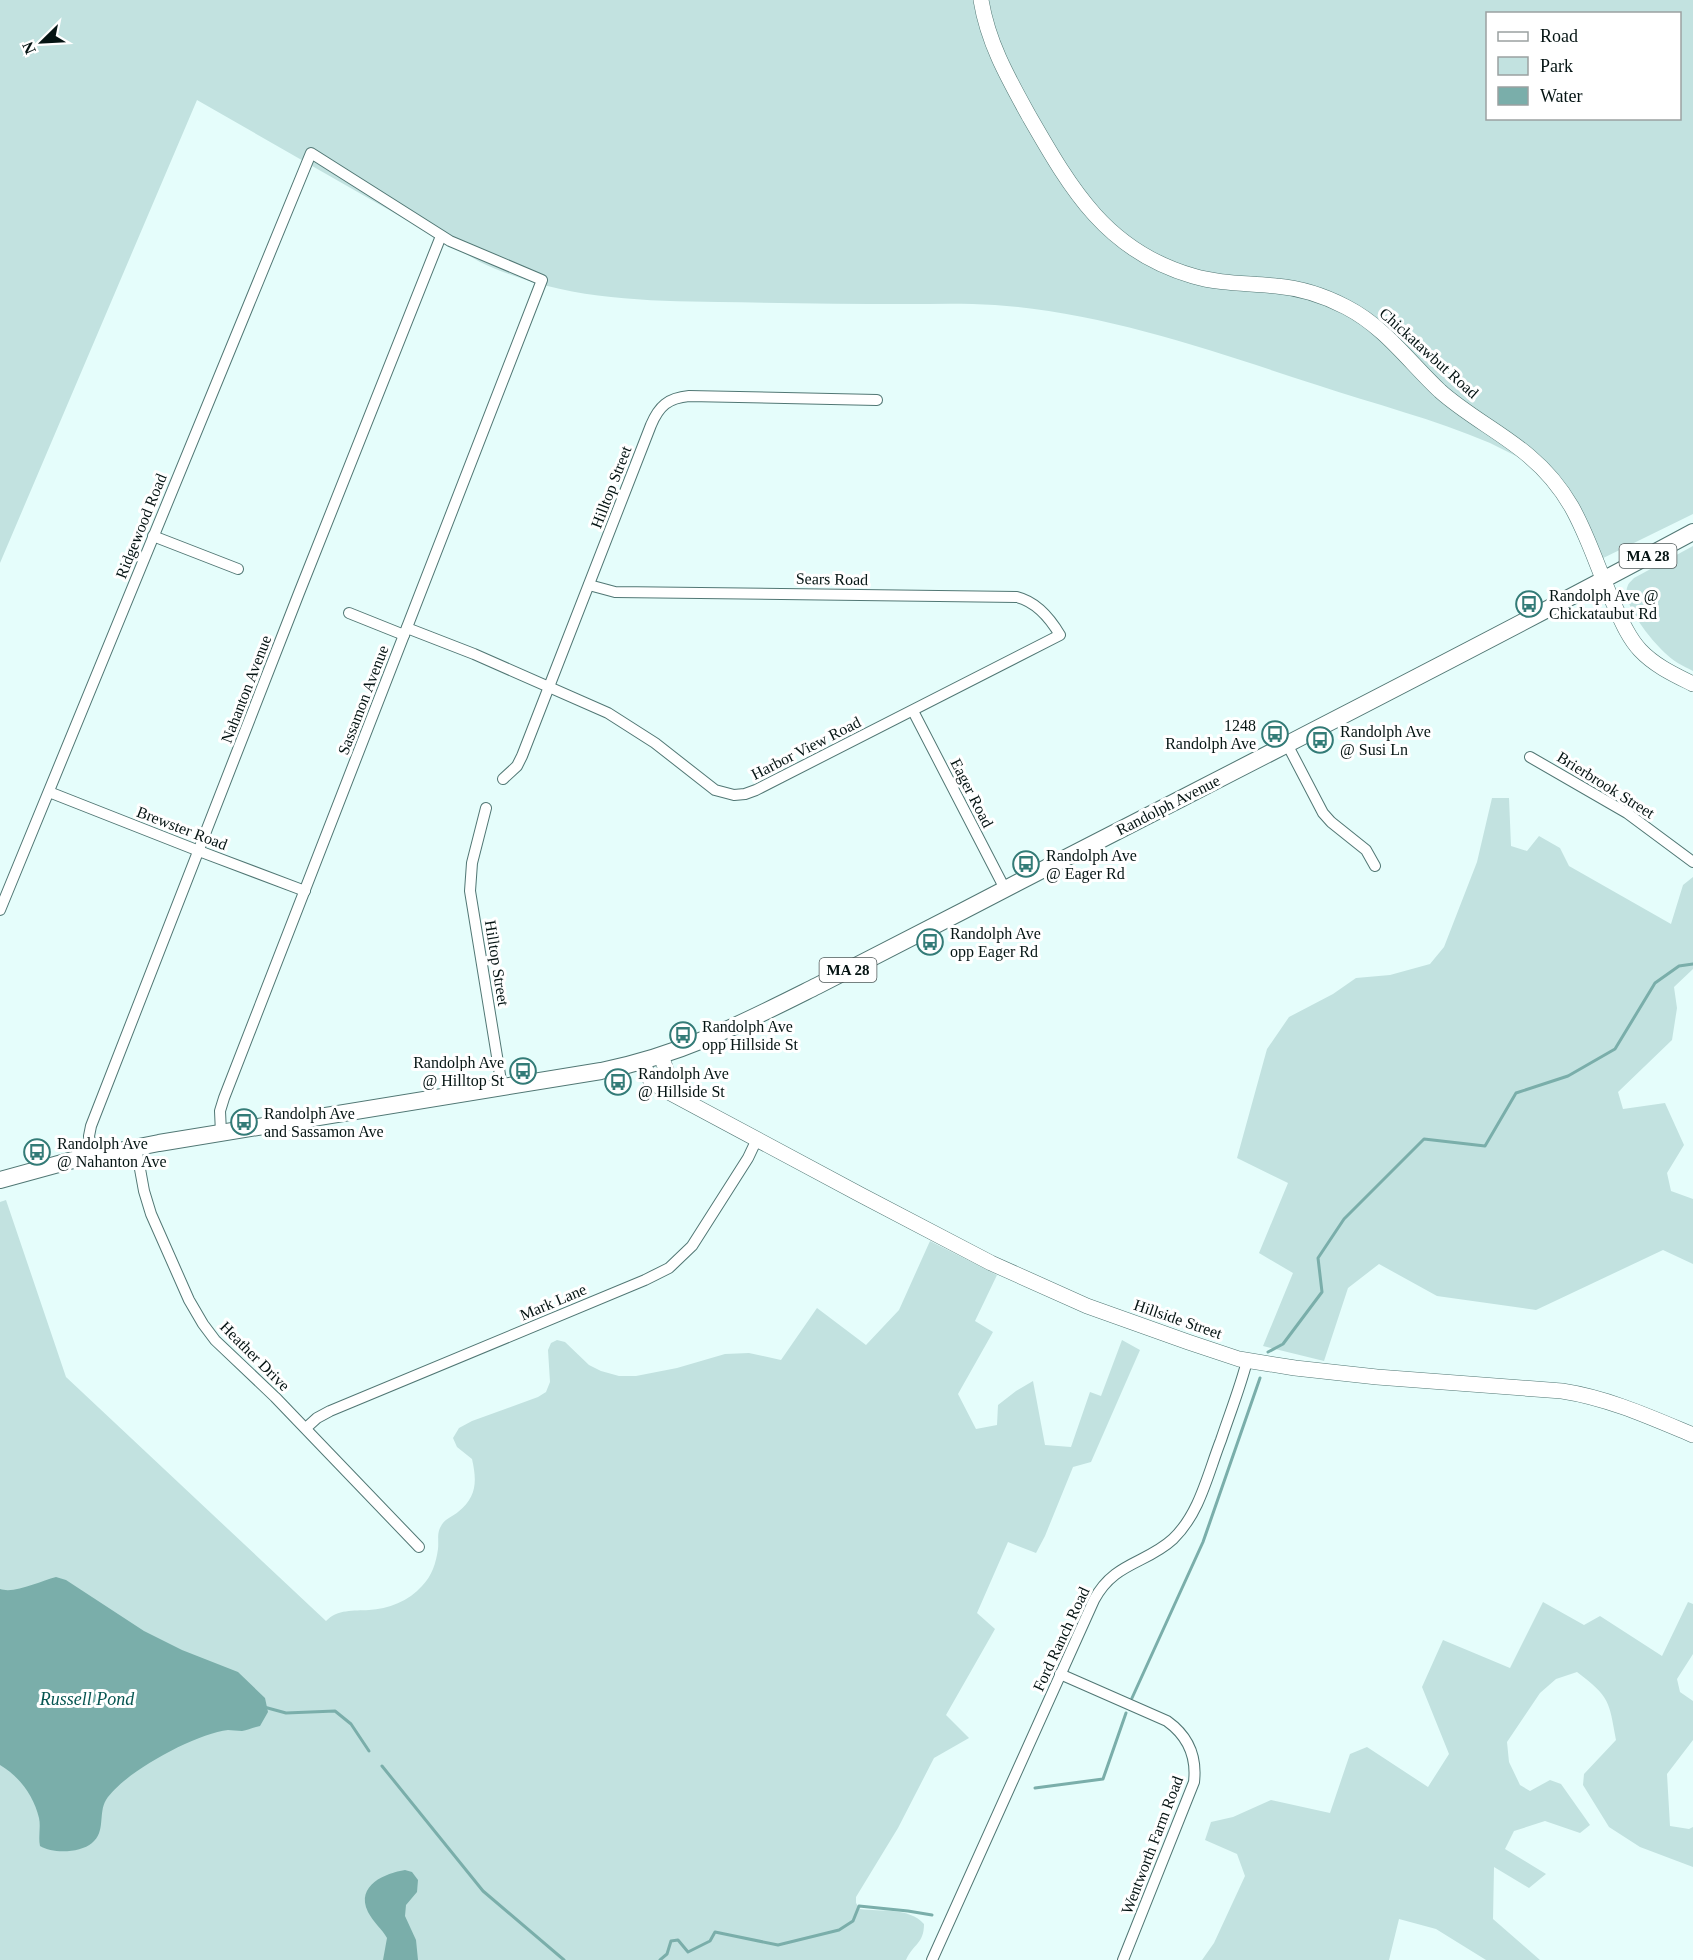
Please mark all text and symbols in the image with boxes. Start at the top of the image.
north arrow [12,12,72,72]
legend [1486,12,1681,120]
text: Road [1540,26,1578,46]
text: N [18,39,39,57]
text: Park [1540,56,1573,76]
text: Water [1540,86,1583,106]
street label: Chickatawbut Road [1376,304,1482,402]
street label: Hilltop Street [588,443,636,531]
street label: Ridgewood Road [112,471,171,581]
road number: MA 28 [1620,544,1676,568]
street label: Sears Road [796,570,868,588]
place label: Randolph Ave @ Chickataubut Rd [1549,587,1659,622]
bus stop icon: Randolph Ave @ Chickataubut Rd [1514,589,1544,619]
street label: Nahanton Avenue [218,633,274,745]
street label: Sassamon Avenue [334,643,392,757]
street label: Harbor View Road [748,713,864,783]
place label: 1248 Randolph Ave [1165,717,1256,753]
bus stop icon: 1248 Randolph Ave [1260,719,1290,749]
place label: Randolph Ave @ Susi Ln [1340,723,1431,759]
bus stop icon: Randolph Ave @ Susi Ln [1305,725,1335,755]
street label: Brierbrook Street [1554,748,1658,822]
street label: Eager Road [946,756,997,831]
street label: Randolph Avenue [1113,772,1223,839]
street label: Brewster Road [134,803,230,853]
place label: Randolph Ave @ Eager Rd [1046,847,1137,883]
bus stop icon: Randolph Ave @ Eager Rd [1011,849,1041,879]
street label: Hilltop Street [481,919,512,1008]
place label: Randolph Ave opp Eager Rd [950,925,1041,961]
bus stop icon: Randolph Ave opp Eager Rd [915,927,945,957]
road number: MA 28 [820,958,876,982]
place label: Randolph Ave opp Hillside St [702,1018,799,1054]
bus stop icon: Randolph Ave opp Hillside St [668,1020,698,1050]
place label: Randolph Ave @ Hilltop St [413,1054,505,1090]
bus stop icon: Randolph Ave @ Hilltop St [508,1056,538,1086]
place label: Randolph Ave @ Hillside St [638,1065,729,1101]
bus stop icon: Randolph Ave @ Hillside St [603,1067,633,1097]
place label: Randolph Ave and Sassamon Ave [264,1105,384,1140]
bus stop icon: Randolph Ave and Sassamon Ave [229,1107,259,1137]
place label: Randolph Ave @ Nahanton Ave [57,1135,167,1171]
bus stop icon: Randolph Ave @ Nahanton Ave [22,1137,52,1167]
street label: Mark Lane [517,1280,589,1324]
street label: Hillside Street [1132,1296,1225,1342]
street label: Heather Drive [217,1318,293,1394]
street label: Ford Ranch Road [1029,1584,1093,1694]
water label: Russell Pond [39,1689,135,1709]
street label: Wentworth Farm Road [1118,1774,1186,1916]

